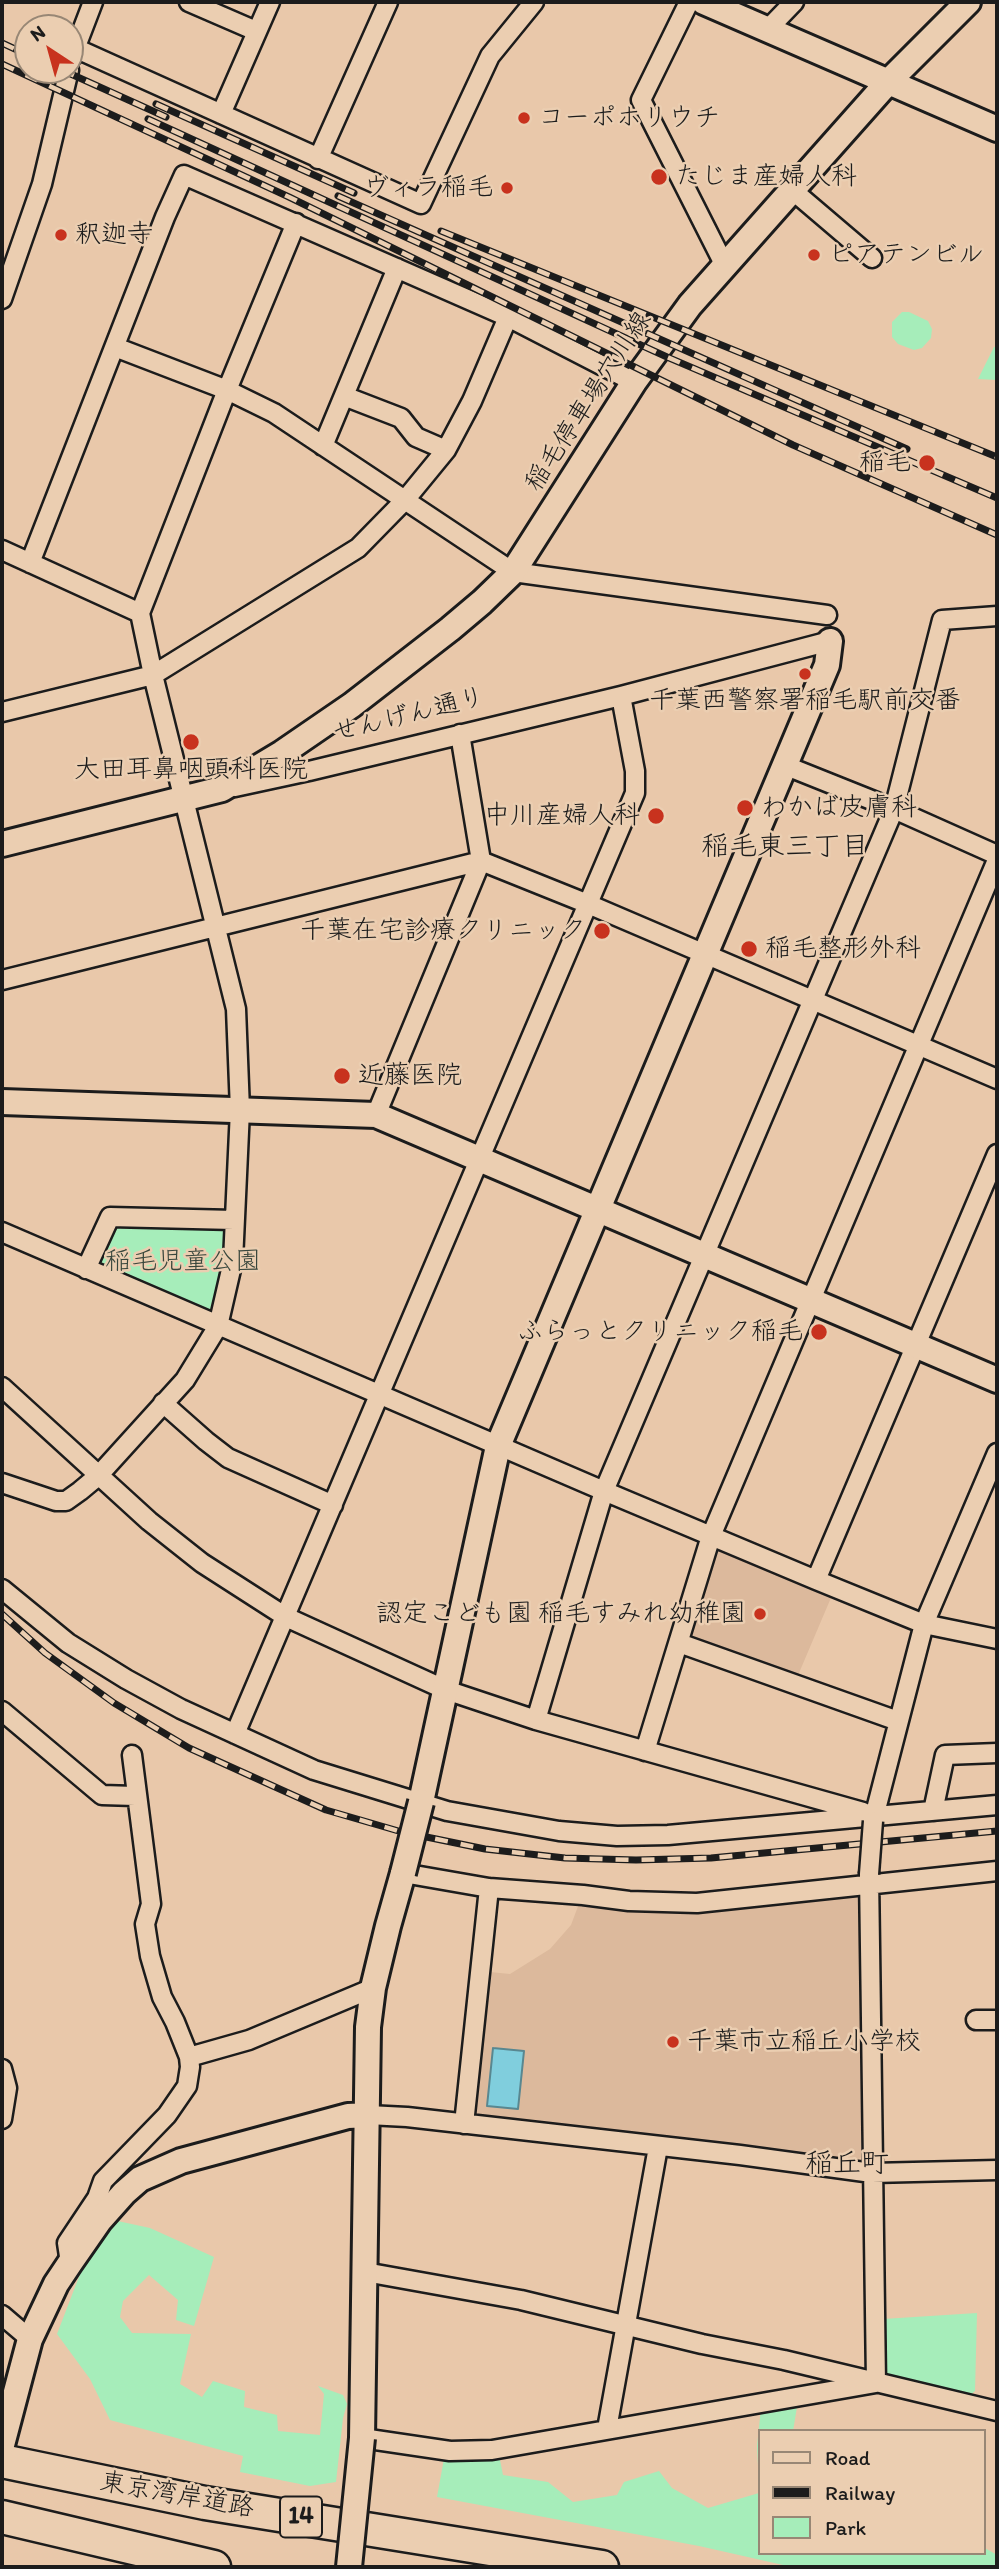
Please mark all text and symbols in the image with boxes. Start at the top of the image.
north arrow [14,14,84,84]
text: N [26,20,49,46]
place label: コーポホリウチ [538,102,720,134]
marker: コーポホリウチ [516,110,532,126]
place label: たじま産婦人科 [675,161,857,193]
marker: たじま産婦人科 [649,167,669,187]
place label: ヴィラ稲毛 [363,172,493,204]
marker: ヴィラ稲毛 [499,180,515,196]
place label: 釈迦寺 [75,219,153,251]
marker: 釈迦寺 [53,227,69,243]
place label: ピアテンビル [828,239,984,271]
marker: ピアテンビル [806,247,822,263]
street label: 稲毛停車場穴川線 [519,306,659,498]
place label: 稲毛 [859,447,911,479]
marker: 稲毛 [917,453,937,473]
marker: 千葉西警察署稲毛駅前交番 [797,666,813,682]
street label: せんげん通り [330,682,488,750]
place label: 千葉西警察署稲毛駅前交番 [649,685,961,717]
marker: 大田耳鼻咽頭科医院 [181,732,201,752]
place label: 大田耳鼻咽頭科医院 [74,754,308,786]
place label: わかば皮膚科 [761,792,917,824]
marker: わかば皮膚科 [735,798,755,818]
place label: 中川産婦人科 [484,800,640,832]
marker: 中川産婦人科 [646,806,666,826]
district label: 稲毛東三丁目 [701,831,869,865]
place label: 千葉在宅診療クリニック [300,915,586,947]
marker: 千葉在宅診療クリニック [592,921,612,941]
place label: 稲毛整形外科 [765,933,921,965]
marker: 稲毛整形外科 [739,939,759,959]
place label: 近藤医院 [358,1060,462,1092]
marker: 近藤医院 [332,1066,352,1086]
park label: 稲毛児童公園 [105,1246,261,1278]
place label: ふらっとクリニック稲毛 [517,1316,803,1348]
marker: ふらっとクリニック稲毛 [809,1322,829,1342]
place label: 認定こども園 稲毛すみれ幼稚園 [376,1598,746,1630]
marker: 認定こども園 稲毛すみれ幼稚園 [752,1606,768,1622]
place label: 千葉市立稲丘小学校 [687,2026,921,2058]
marker: 千葉市立稲丘小学校 [665,2034,681,2050]
district label: 稲丘町 [805,2148,889,2182]
legend [758,2429,985,2555]
text: Road [825,2445,870,2470]
street label: 東京湾岸道路 [97,2467,257,2525]
text: Railway [825,2480,895,2505]
road number: 14 [280,2496,322,2538]
text: Park [825,2515,866,2540]

